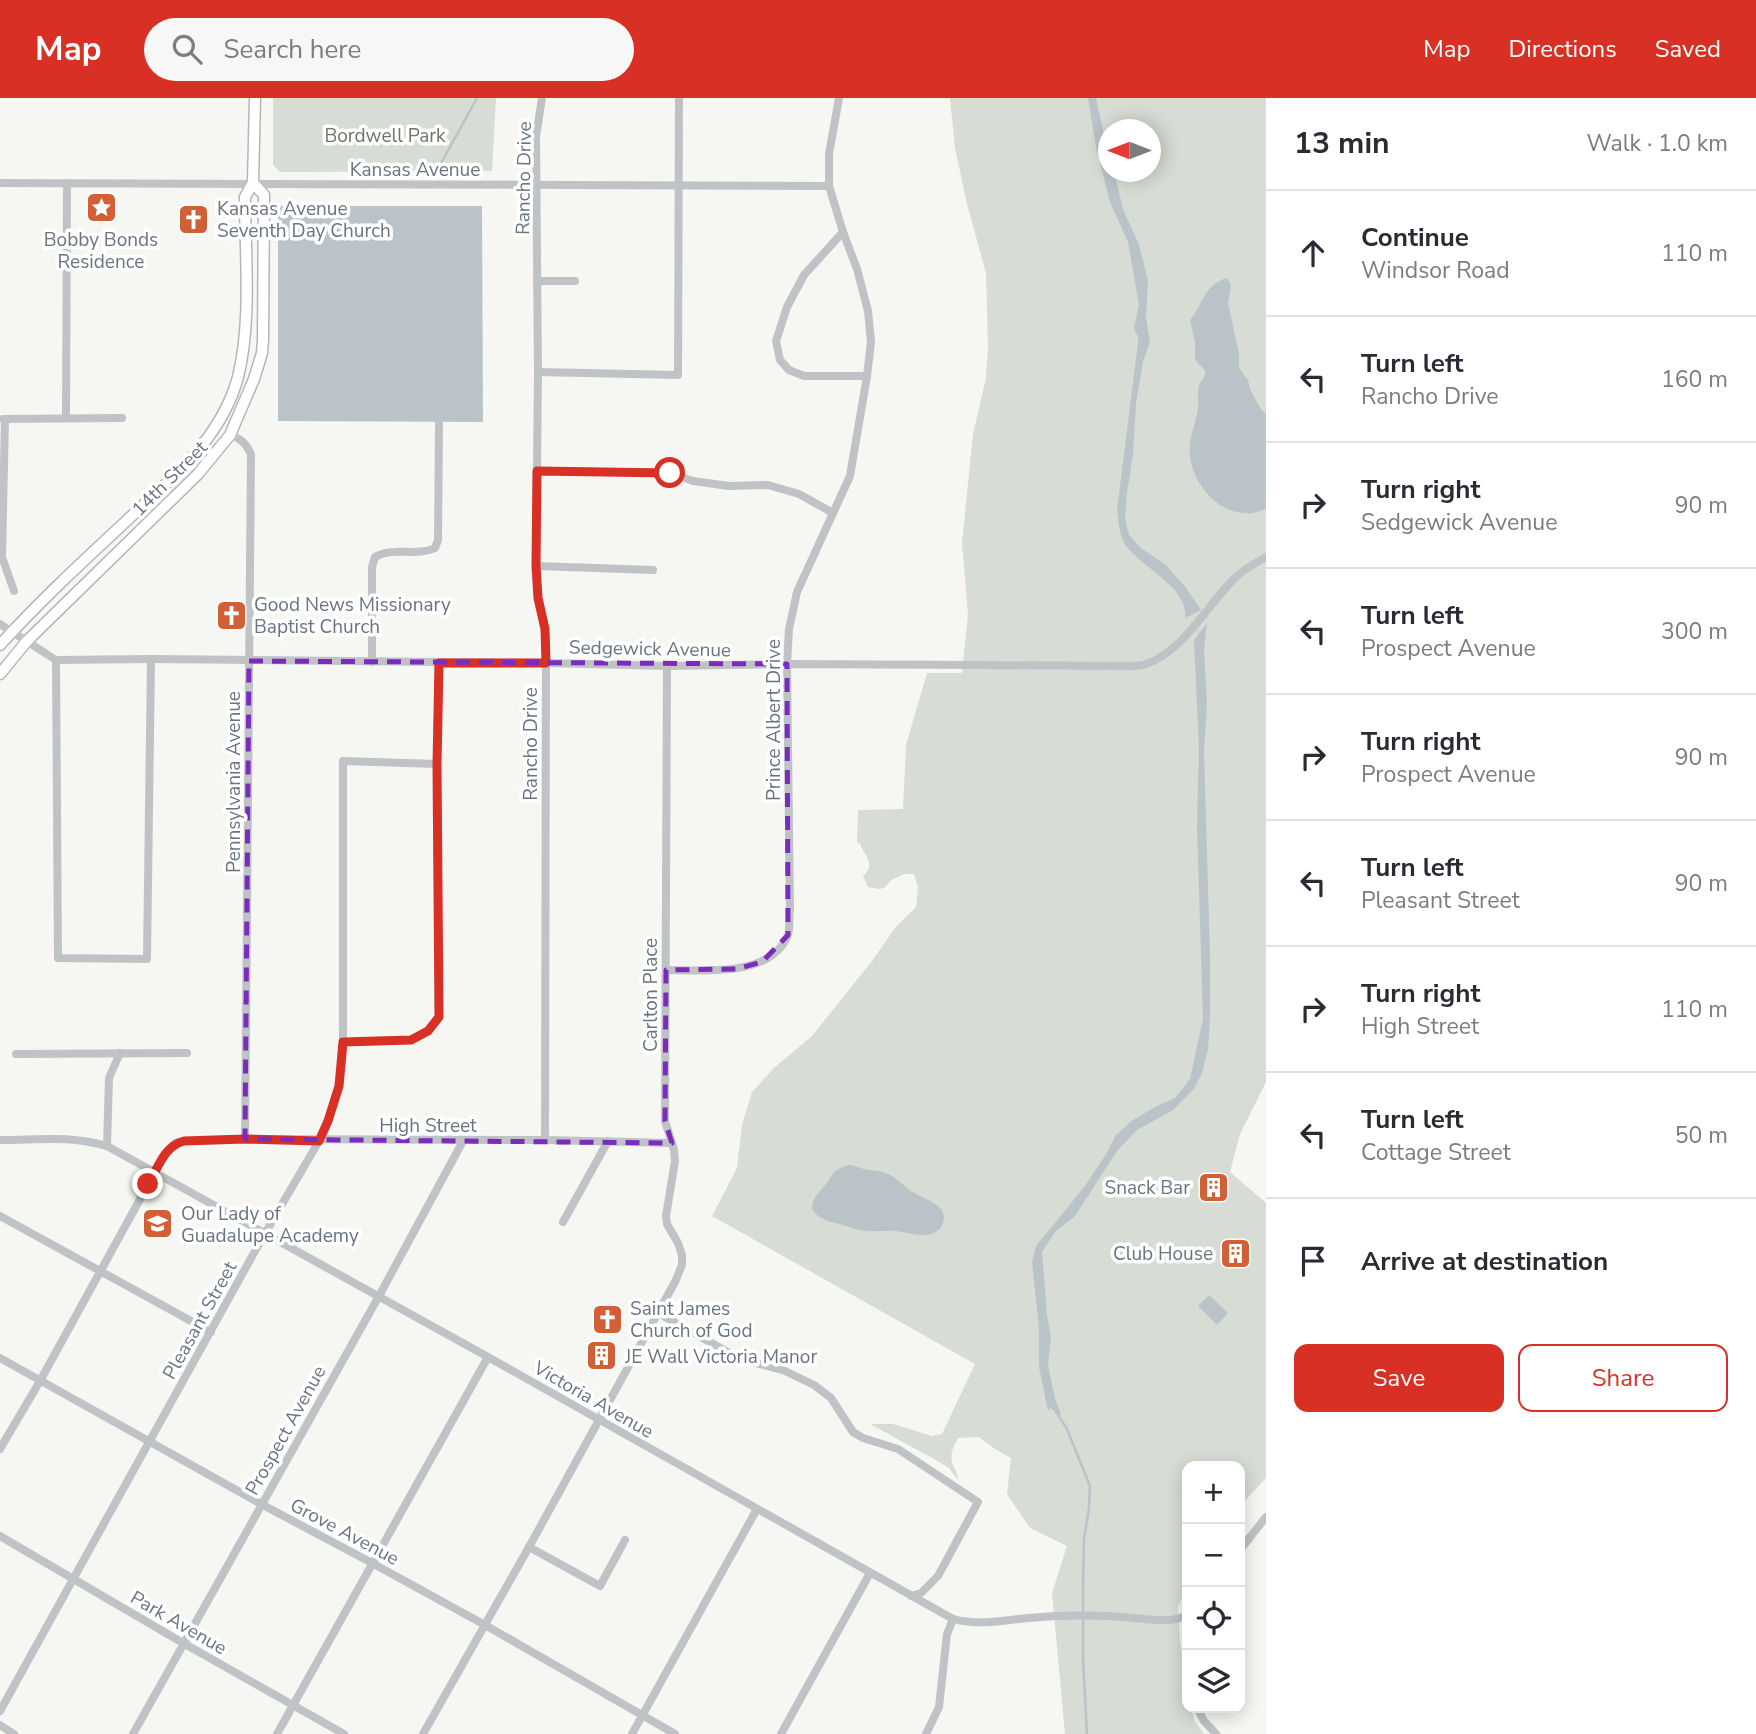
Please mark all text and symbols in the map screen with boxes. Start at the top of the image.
search box [144,18,634,81]
text: Map [35,27,102,72]
icon: search [168,30,206,68]
text: Search here [224,32,361,67]
text: Map [1423,33,1470,65]
text: Directions [1508,33,1617,65]
text: Saved [1655,33,1721,65]
north arrow [1098,119,1161,182]
street label: Rancho Drive [510,121,538,235]
park label: Bordwell Park [324,123,446,149]
text: 13 min [1294,123,1390,164]
text: Walk · 1.0 km [1586,128,1728,159]
street label: Kansas Avenue [350,157,480,183]
place icon: Bobby Bonds Residence [84,191,118,225]
place label: Kansas Avenue Seventh Day Church [217,196,391,244]
church icon: Kansas Avenue Seventh Day Church [177,202,211,236]
text: Continue [1361,220,1469,255]
place label: Bobby Bonds Residence [44,227,158,275]
icon: ahead [1294,234,1332,272]
text: 110 m [1661,238,1728,269]
text: Windsor Road [1361,255,1510,286]
text: Turn left [1361,346,1464,381]
icon: left [1294,360,1332,398]
text: 160 m [1661,364,1728,395]
text: Rancho Drive [1361,381,1499,412]
street label: 14th Street [126,435,213,522]
route start [654,457,685,488]
text: Turn right [1361,472,1480,507]
icon: right [1294,486,1332,524]
text: 90 m [1675,490,1728,521]
text: Sedgewick Avenue [1361,507,1557,538]
place label: Good News Missionary Baptist Church [254,592,451,640]
church icon: Good News Missionary Baptist Church [214,598,248,632]
text: Turn left [1361,598,1464,633]
icon: left [1294,612,1332,650]
text: 300 m [1661,616,1728,647]
text: Prospect Avenue [1361,633,1536,664]
street label: Sedgewick Avenue [569,635,731,663]
street label: Prince Albert Drive [761,639,787,801]
street label: Rancho Drive [518,687,544,801]
street label: Pennsylvania Avenue [221,691,247,873]
text: Turn right [1361,724,1480,759]
icon: right [1294,738,1332,776]
text: 90 m [1675,742,1728,773]
text: Prospect Avenue [1361,759,1536,790]
text: Turn left [1361,850,1464,885]
icon: left [1294,864,1332,902]
text: 90 m [1675,868,1728,899]
text: Pleasant Street [1361,885,1520,916]
street label: Carlton Place [638,938,664,1052]
text: Turn right [1361,976,1480,1011]
icon: right [1294,990,1332,1028]
text: 110 m [1661,994,1728,1025]
text: High Street [1361,1011,1479,1042]
text: Turn left [1361,1102,1464,1137]
street label: High Street [379,1113,477,1139]
icon: left [1294,1116,1332,1154]
text: 50 m [1675,1120,1728,1151]
text: Cottage Street [1361,1137,1511,1168]
route end [132,1168,163,1199]
building icon: Snack Bar [1196,1170,1230,1204]
place label: Snack Bar [1105,1175,1190,1201]
place label: Our Lady of Guadalupe Academy [181,1201,359,1249]
school or university icon: Our Lady of Guadalupe Academy [141,1207,175,1241]
building icon: Club House [1219,1236,1253,1270]
place label: Club House [1113,1241,1213,1267]
icon: arrive [1294,1242,1332,1280]
text: Arrive at destination [1361,1244,1608,1279]
street label: Pleasant Street [157,1257,243,1384]
place label: Saint James Church of God [630,1296,753,1344]
church icon: Saint James Church of God [590,1302,624,1336]
building icon: JE Wall Victoria Manor [585,1339,619,1373]
place label: JE Wall Victoria Manor [624,1344,817,1370]
button: Save [1294,1344,1504,1412]
button: Share [1518,1344,1728,1412]
street label: Victoria Avenue [528,1355,658,1445]
street label: Prospect Avenue [239,1361,332,1500]
map controls [1182,1461,1245,1713]
button: + [1182,1461,1245,1524]
street label: Grove Avenue [285,1492,404,1572]
button: − [1182,1524,1245,1587]
street label: Park Avenue [125,1585,232,1661]
button: locate [1182,1587,1245,1650]
button: layers [1182,1650,1245,1713]

